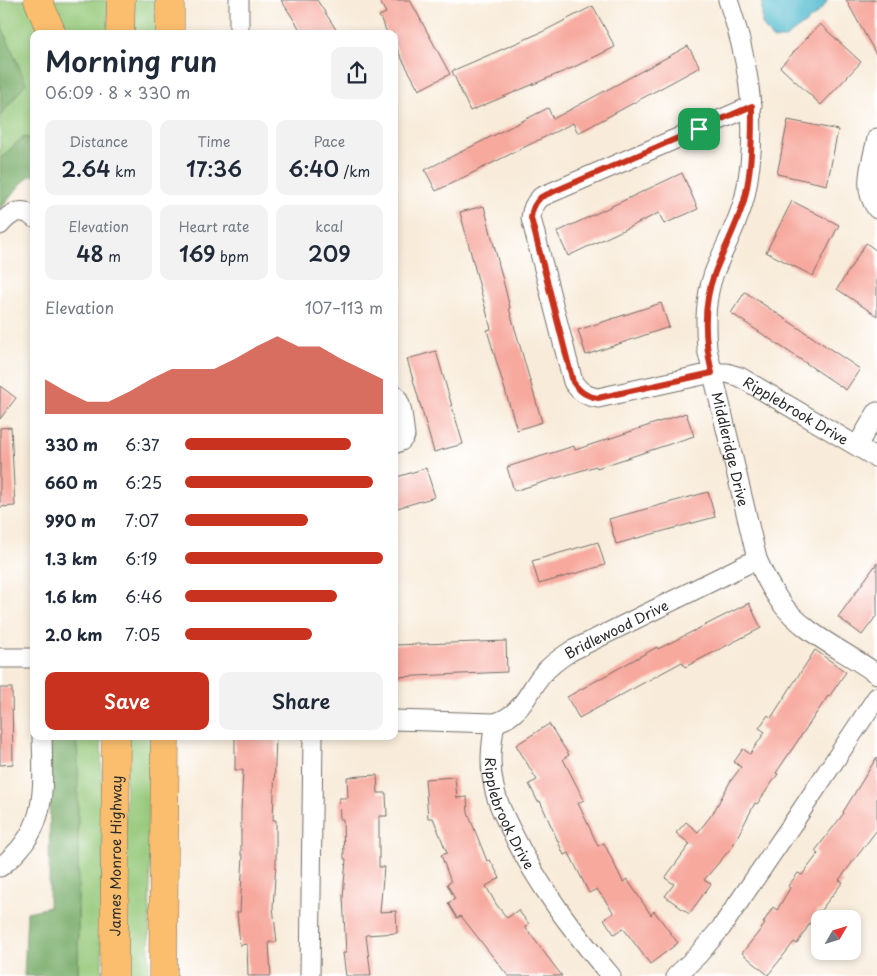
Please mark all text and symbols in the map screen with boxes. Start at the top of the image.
text: Morning run [45,39,217,82]
button: share [331,47,383,99]
text: 06:09 · 8 × 330 m [45,80,190,104]
pin [678,108,720,150]
icon: arrive [685,115,713,143]
text: Distance [69,131,128,152]
text: Time [197,131,231,152]
text: Pace [314,131,345,152]
text: 2.64 [61,152,110,184]
text: 17:36 [186,152,242,184]
text: 6:40 [288,152,339,184]
text: km [110,161,136,182]
text: /km [339,161,370,182]
text: Elevation [68,216,129,237]
text: Heart rate [179,216,249,237]
text: kcal [315,216,343,237]
text: 48 [76,237,104,269]
text: 169 [179,237,215,269]
text: 209 [308,237,351,269]
text: m [104,246,121,267]
text: bpm [215,246,249,267]
text: Elevation [45,295,114,319]
text: 107–113 m [305,295,383,319]
street label: Ripplebrook Drive [739,371,853,449]
street label: Middleridge Drive [707,390,755,508]
text: 330 m [45,432,98,456]
text: 6:37 [125,432,160,456]
text: 660 m [45,470,98,494]
text: 6:25 [125,470,162,494]
text: 990 m [45,508,96,532]
text: 7:07 [125,508,159,532]
text: 1.3 km [45,546,97,570]
text: 6:19 [125,546,157,570]
text: 1.6 km [45,584,97,608]
text: 6:46 [125,584,163,608]
street label: Bridlewood Drive [560,594,672,663]
text: 2.0 km [45,622,102,646]
text: 7:05 [125,622,160,646]
button: Save [45,672,209,730]
button: Share [219,672,383,730]
street label: Ripplebrook Drive [480,757,540,873]
street label: James Monroe Highway [104,776,126,936]
north arrow [811,910,861,960]
map controls [811,910,861,960]

